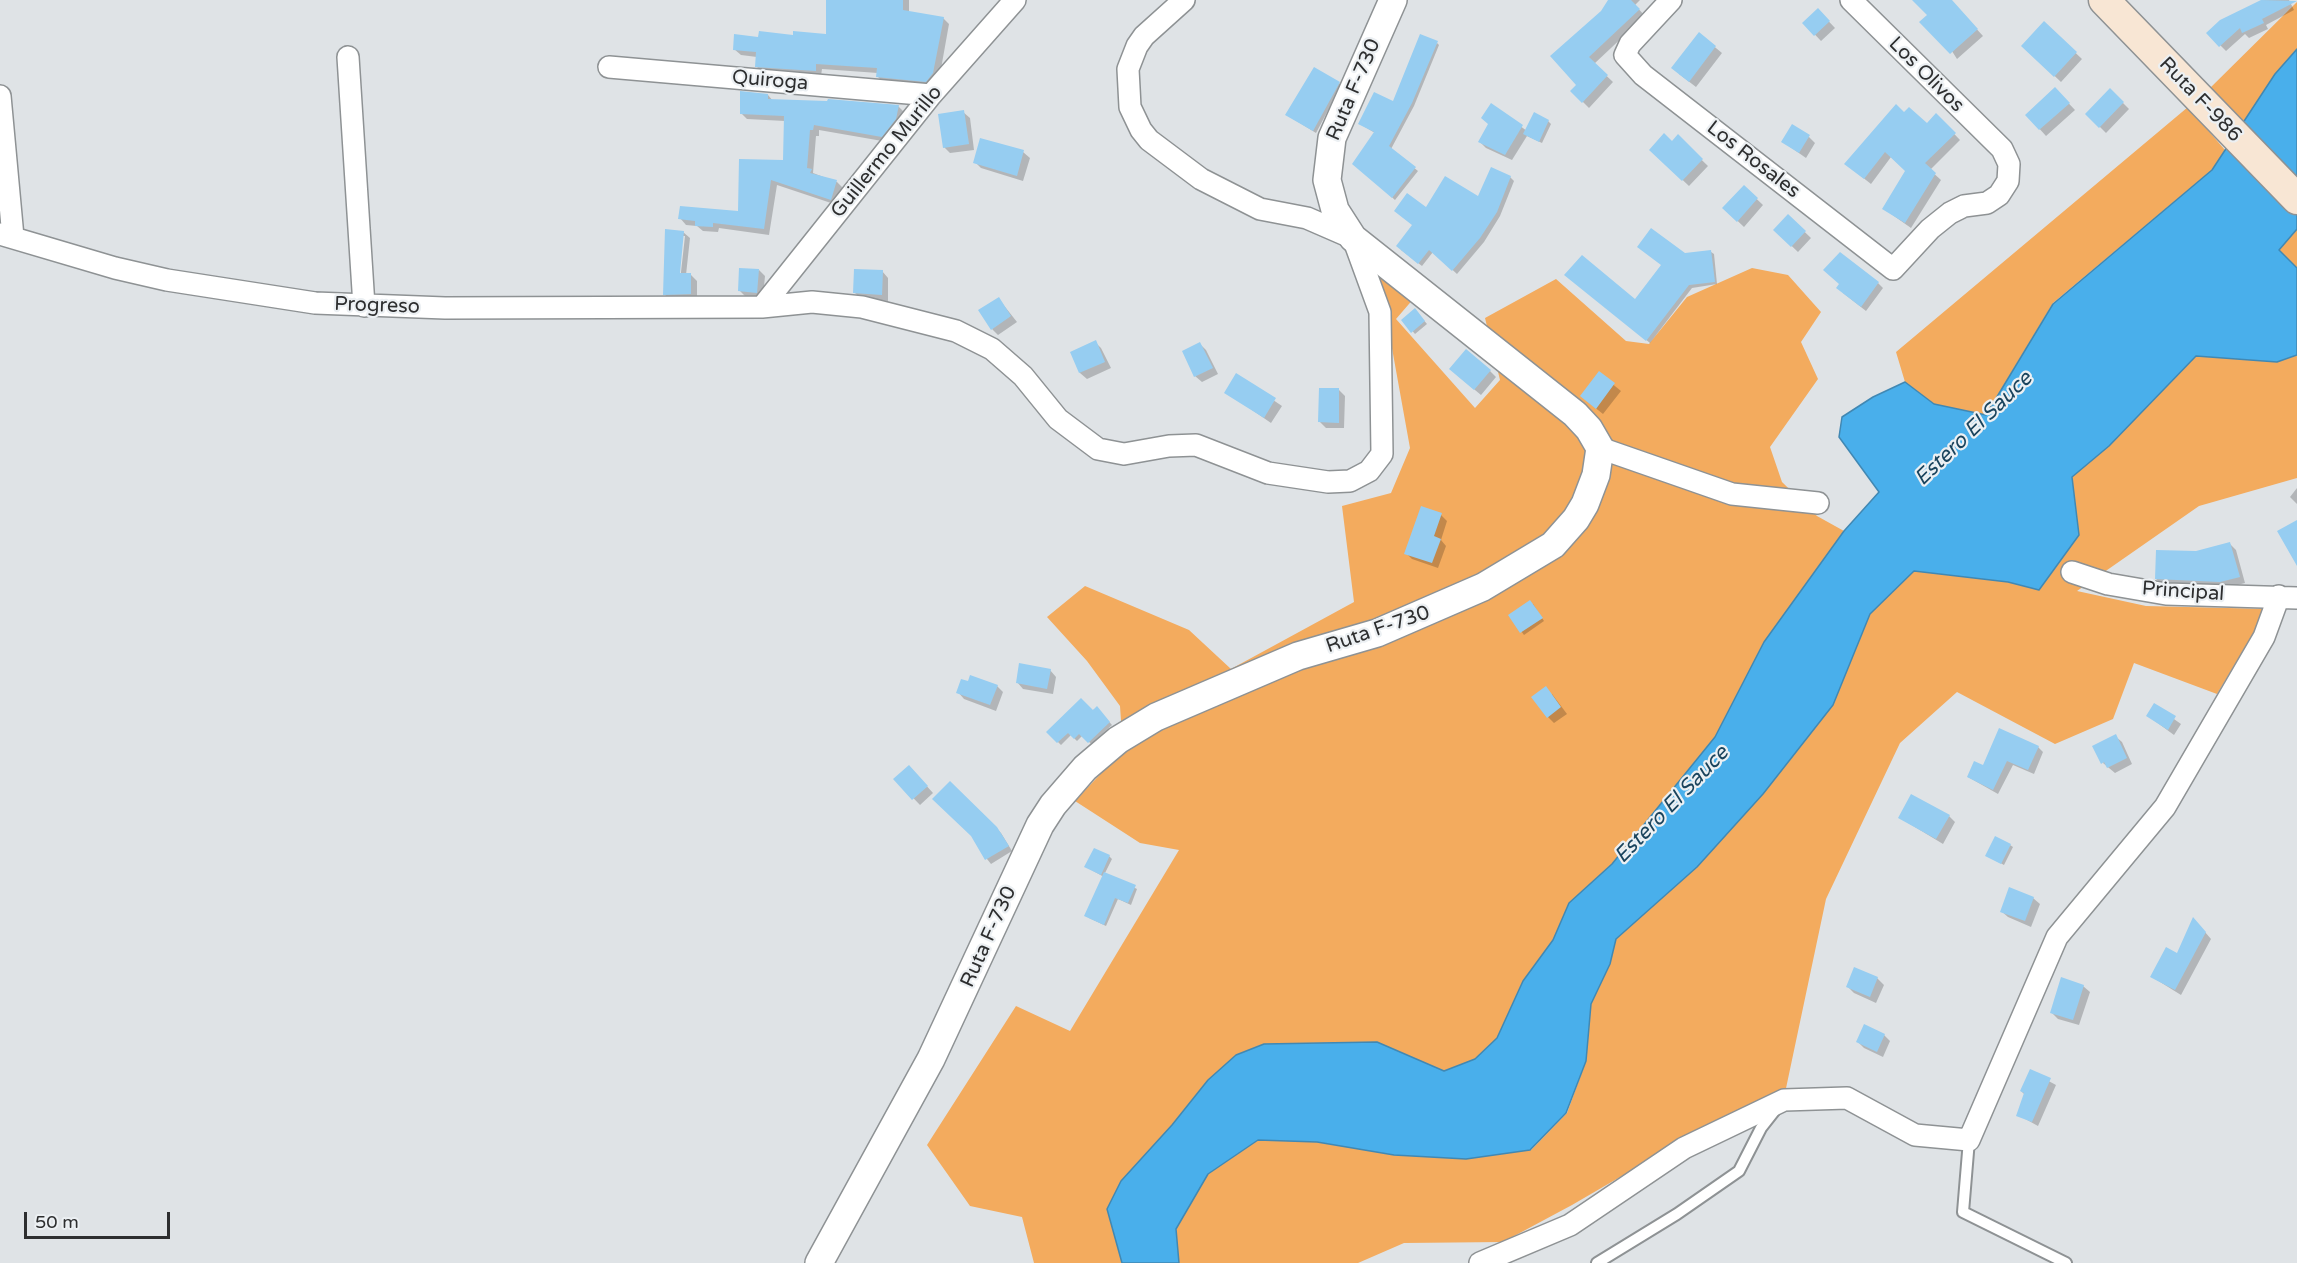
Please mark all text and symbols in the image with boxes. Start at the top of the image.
street label: Los Olivos [1883,32,1969,118]
street label: Ruta F-730 [1322,36,1386,144]
street label: Ruta F-986 [2154,53,2246,147]
street label: Quiroga [731,66,809,96]
street label: Guillermo Murillo [826,81,948,223]
street label: Los Rosales [1702,116,1804,204]
street label: Progreso [334,293,420,319]
water label: Estero El Sauce [1910,367,2038,491]
street label: Principal [2141,577,2225,607]
street label: Ruta F-730 [1323,601,1433,659]
water label: Estero El Sauce [1610,741,1734,869]
street label: Ruta F-730 [956,883,1022,991]
scale bar [27,1200,172,1238]
text: 50 m [35,1211,79,1233]

